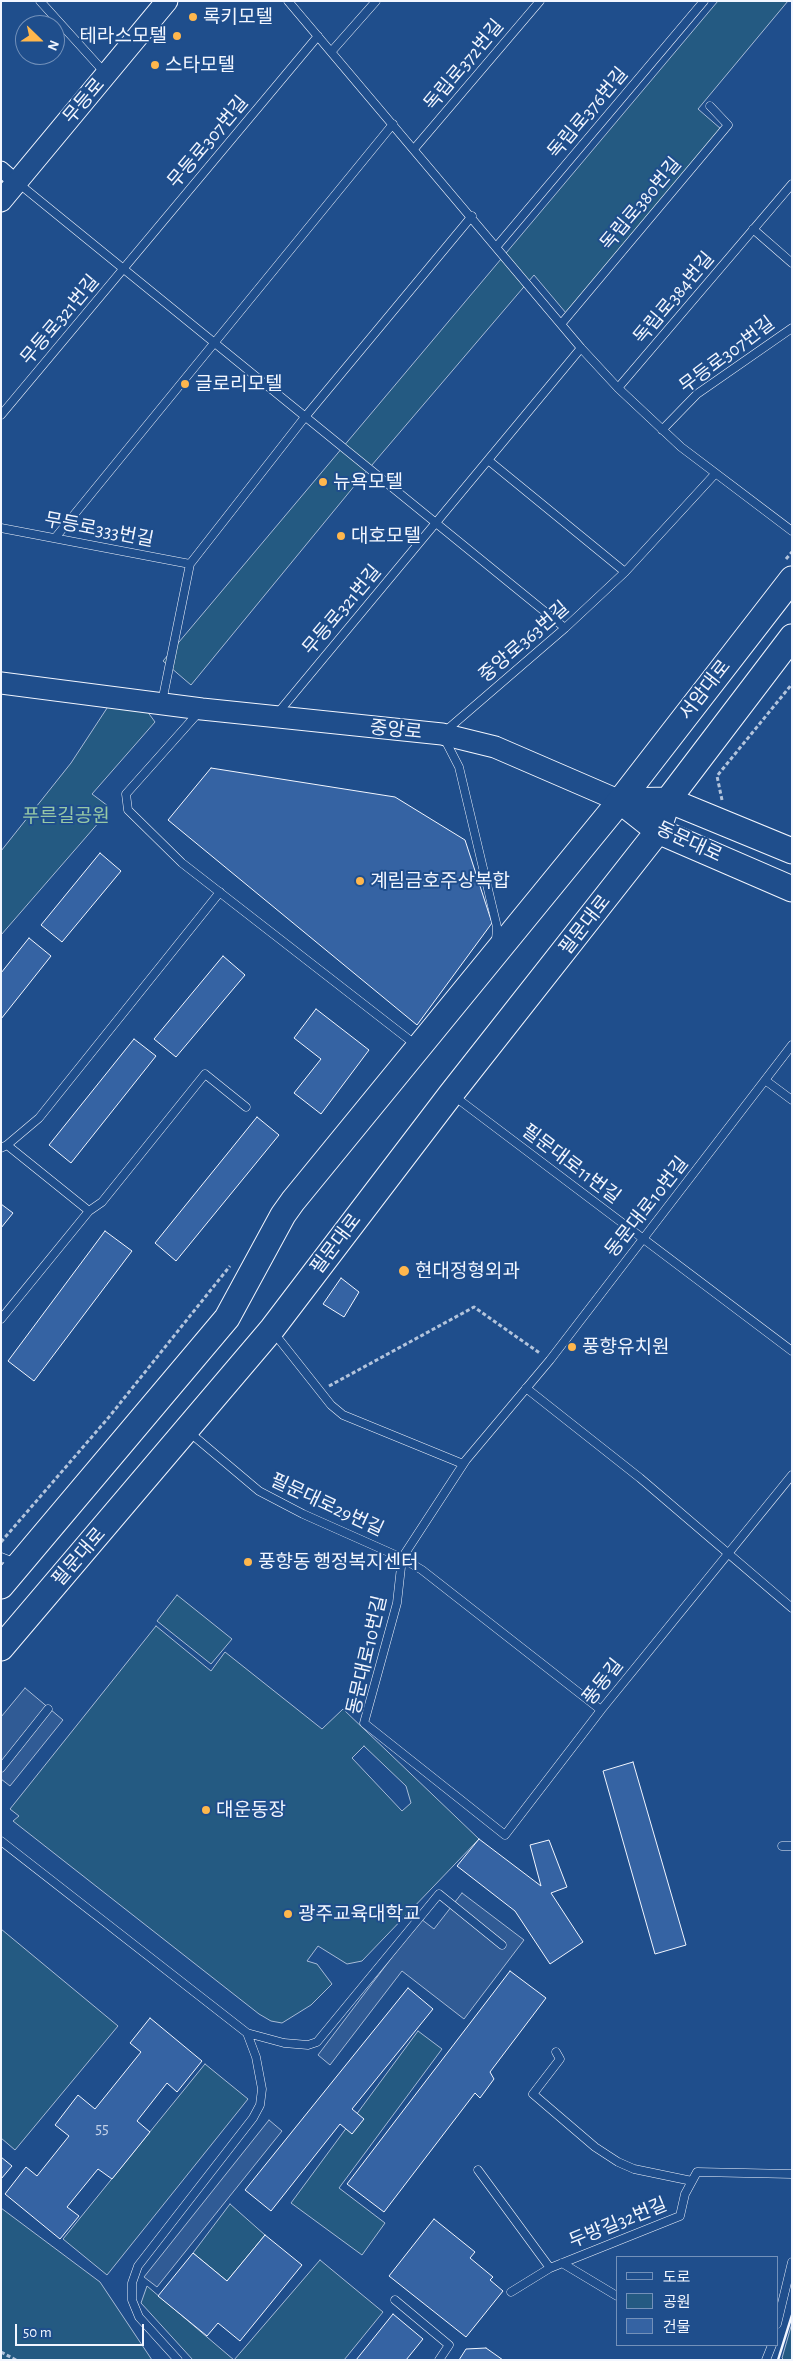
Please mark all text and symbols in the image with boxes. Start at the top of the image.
place label: 록키모텔 [203,6,273,28]
marker: 록키모텔 [187,11,199,23]
north arrow [15,15,65,65]
street label: 독립로372번길 [419,15,509,115]
place label: 테라스모텔 [80,25,167,47]
marker: 테라스모텔 [171,30,183,42]
text: N [45,38,61,52]
place label: 스타모텔 [165,54,235,76]
marker: 스타모텔 [149,59,161,71]
street label: 독립로376번길 [543,63,633,163]
street label: 무등로 [58,74,110,128]
street label: 무등로307번길 [163,91,253,193]
street label: 독립로380번길 [596,153,686,255]
street label: 독립로384번길 [629,247,719,349]
street label: 무등로321번길 [16,270,104,370]
street label: 무등로307번길 [675,312,779,398]
place label: 글로리모텔 [195,373,282,395]
marker: 글로리모텔 [179,378,191,390]
place label: 뉴욕모텔 [333,471,403,493]
marker: 뉴욕모텔 [317,476,329,488]
street label: 무등로333번길 [42,508,156,552]
place label: 대호모텔 [351,525,421,547]
marker: 대호모텔 [335,530,347,542]
street label: 무등로321번길 [298,560,386,660]
street label: 중앙로363번길 [474,597,574,687]
street label: 서암대로 [674,655,736,725]
street label: 중앙로 [369,716,423,744]
park label: 푸른길공원 [22,805,110,827]
street label: 동문대로 [652,817,726,867]
place label: 계림금호주상복합 [370,870,510,892]
marker: 계림금호주상복합 [354,875,366,887]
street label: 필문대로 [554,890,616,960]
street label: 필문대로11번길 [517,1119,625,1209]
street label: 동문대로10번길 [601,1152,693,1262]
street label: 필문대로 [306,1209,366,1279]
place label: 현대정형외과 [415,1260,520,1282]
marker: 현대정형외과 [397,1264,411,1278]
place label: 풍향유치원 [582,1336,669,1358]
marker: 풍향유치원 [566,1341,578,1353]
street label: 필문대로29번길 [267,1469,387,1541]
street label: 필문대로 [47,1523,111,1591]
place label: 풍향동 행정복지센터 [258,1551,418,1573]
marker: 풍향동 행정복지센터 [242,1556,254,1568]
street label: 동문대로10번길 [342,1593,392,1717]
street label: 풍동길 [578,1654,628,1710]
place label: 대운동장 [216,1799,286,1821]
marker: 대운동장 [200,1804,212,1816]
place label: 광주교육대학교 [298,1903,420,1925]
marker: 광주교육대학교 [282,1908,294,1920]
house number: 55 [95,2118,109,2138]
street label: 두방길32번길 [566,2193,670,2253]
legend [616,2256,778,2346]
text: 도로 [663,2270,691,2285]
text: 공원 [663,2295,691,2310]
scale bar [18,2314,146,2346]
text: 건물 [663,2320,691,2335]
text: 50 m [23,2325,52,2340]

